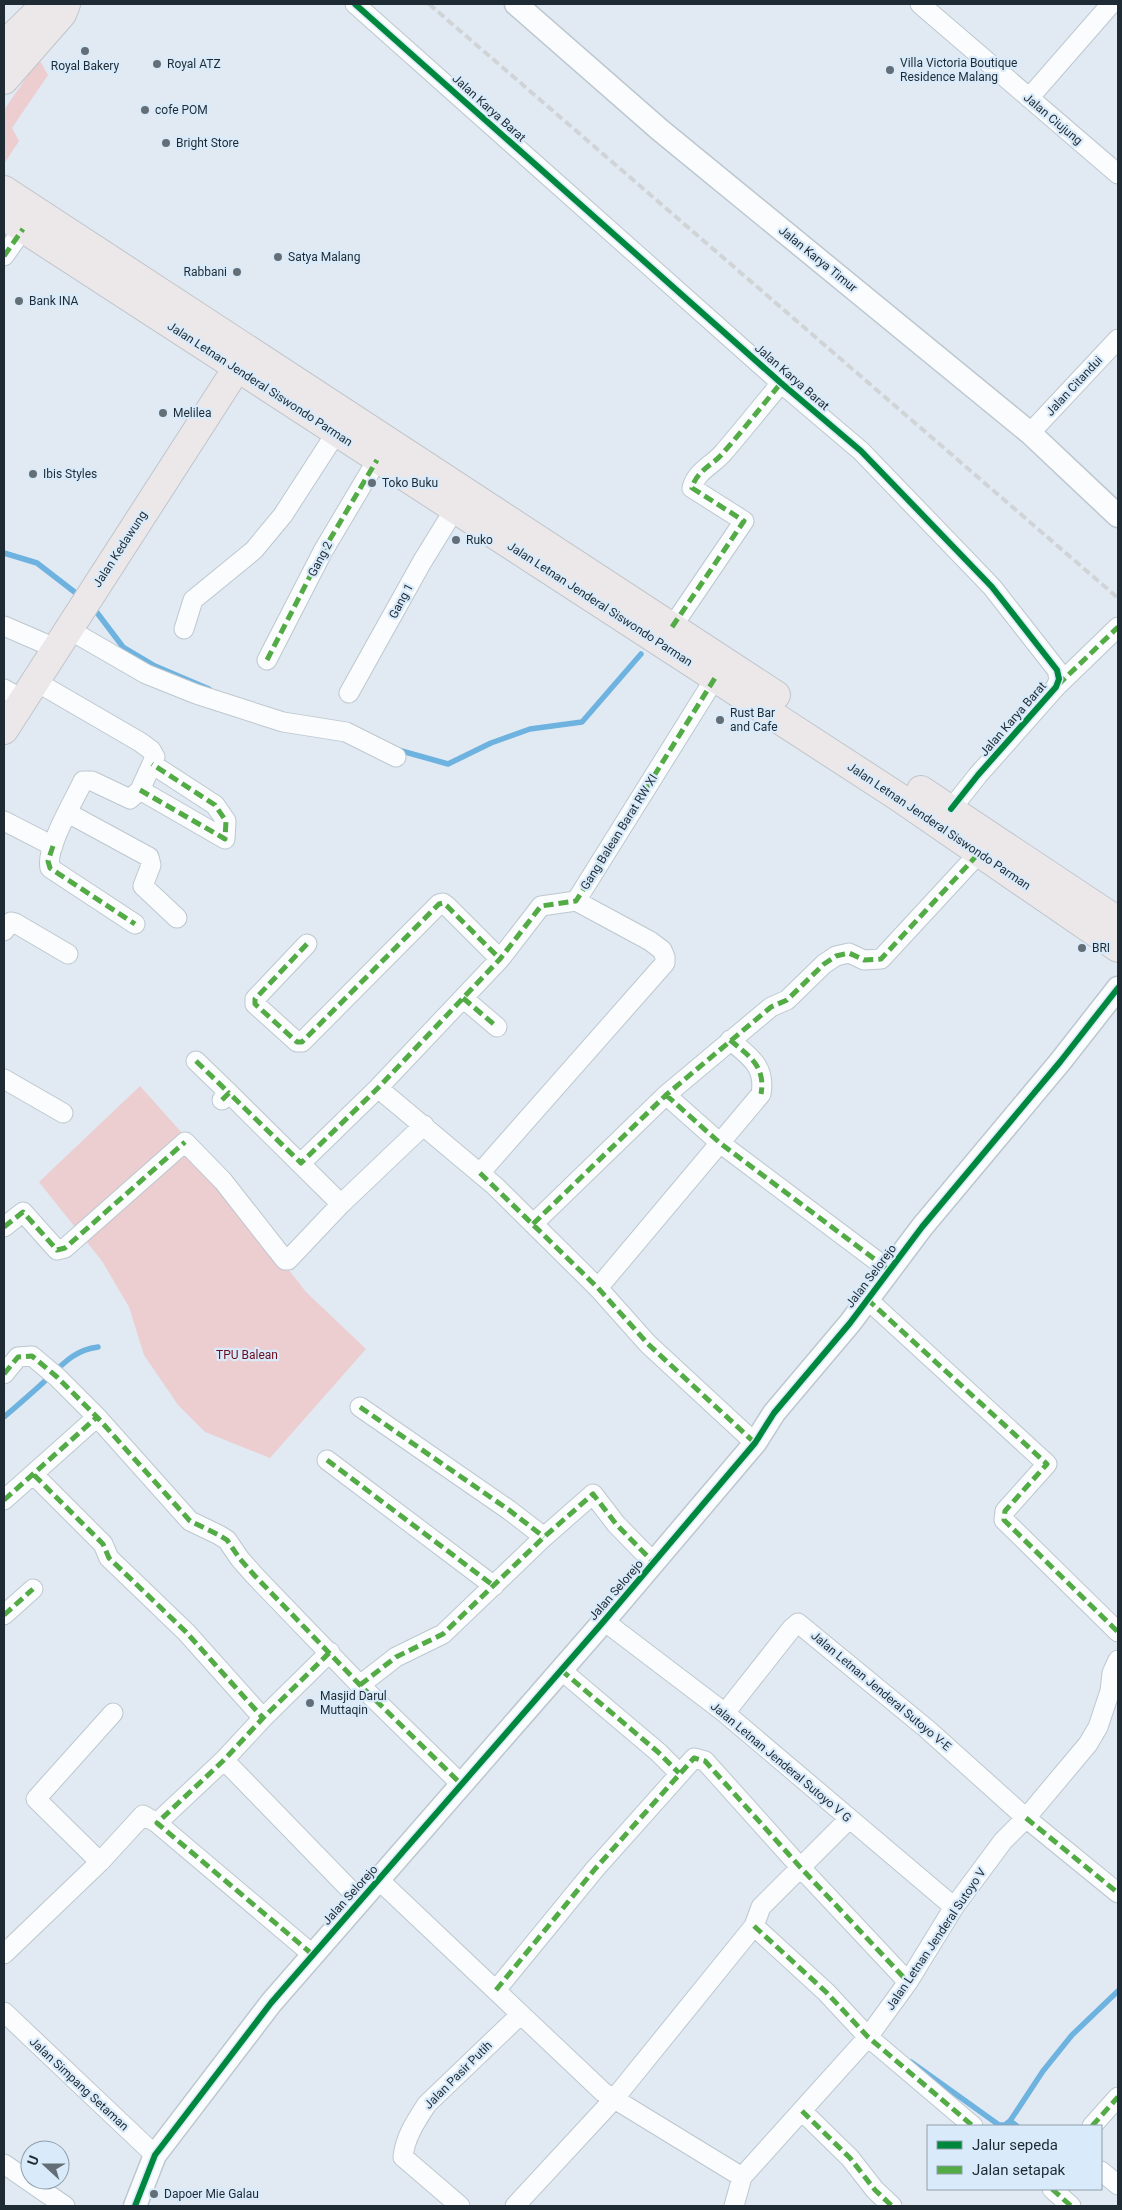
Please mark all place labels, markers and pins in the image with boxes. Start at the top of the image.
marker: Royal Bakery [79,45,91,57]
place label: Villa Victoria Boutique Residence Malang [900,56,1017,84]
place label: Royal ATZ [167,57,221,71]
marker: Royal ATZ [151,58,163,70]
place label: Royal Bakery [51,59,119,73]
marker: Villa Victoria Boutique Residence Malang [884,64,896,76]
place label: cofe POM [155,103,208,117]
marker: cofe POM [139,104,151,116]
place label: Bright Store [176,136,239,150]
marker: Bright Store [160,137,172,149]
place label: Satya Malang [288,250,361,264]
marker: Satya Malang [272,251,284,263]
place label: Rabbani [184,265,227,279]
marker: Rabbani [231,266,243,278]
place label: Bank INA [29,294,79,308]
marker: Bank INA [13,295,25,307]
place label: Melilea [173,406,211,420]
marker: Melilea [157,407,169,419]
place label: Ibis Styles [43,467,97,481]
marker: Ibis Styles [27,468,39,480]
place label: Toko Buku [382,476,438,490]
marker: Toko Buku [366,477,378,489]
place label: Ruko [466,533,493,547]
marker: Ruko [450,534,462,546]
place label: Rust Bar and Cafe [730,706,778,734]
marker: Rust Bar and Cafe [714,714,726,726]
place label: BRI [1092,941,1110,955]
marker: BRI [1076,942,1088,954]
place label: Masjid Darul Muttaqin [320,1689,387,1717]
marker: Masjid Darul Muttaqin [304,1697,316,1709]
place label: Dapoer Mie Galau [164,2187,259,2201]
marker: Dapoer Mie Galau [148,2188,160,2200]

